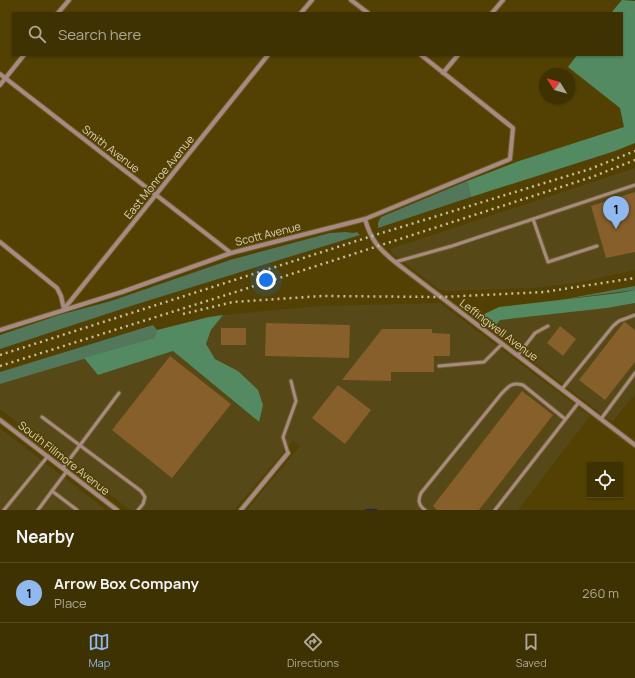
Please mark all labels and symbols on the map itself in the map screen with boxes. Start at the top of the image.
north arrow [539,68,575,104]
street label: Smith Avenue [79,121,144,176]
street label: East Monroe Avenue [120,131,197,222]
pin: 1 [603,196,629,229]
street label: Scott Avenue [233,218,303,249]
your location [256,270,276,290]
street label: Leffingwell Avenue [457,295,542,364]
street label: South Fillmore Avenue [16,417,114,498]

